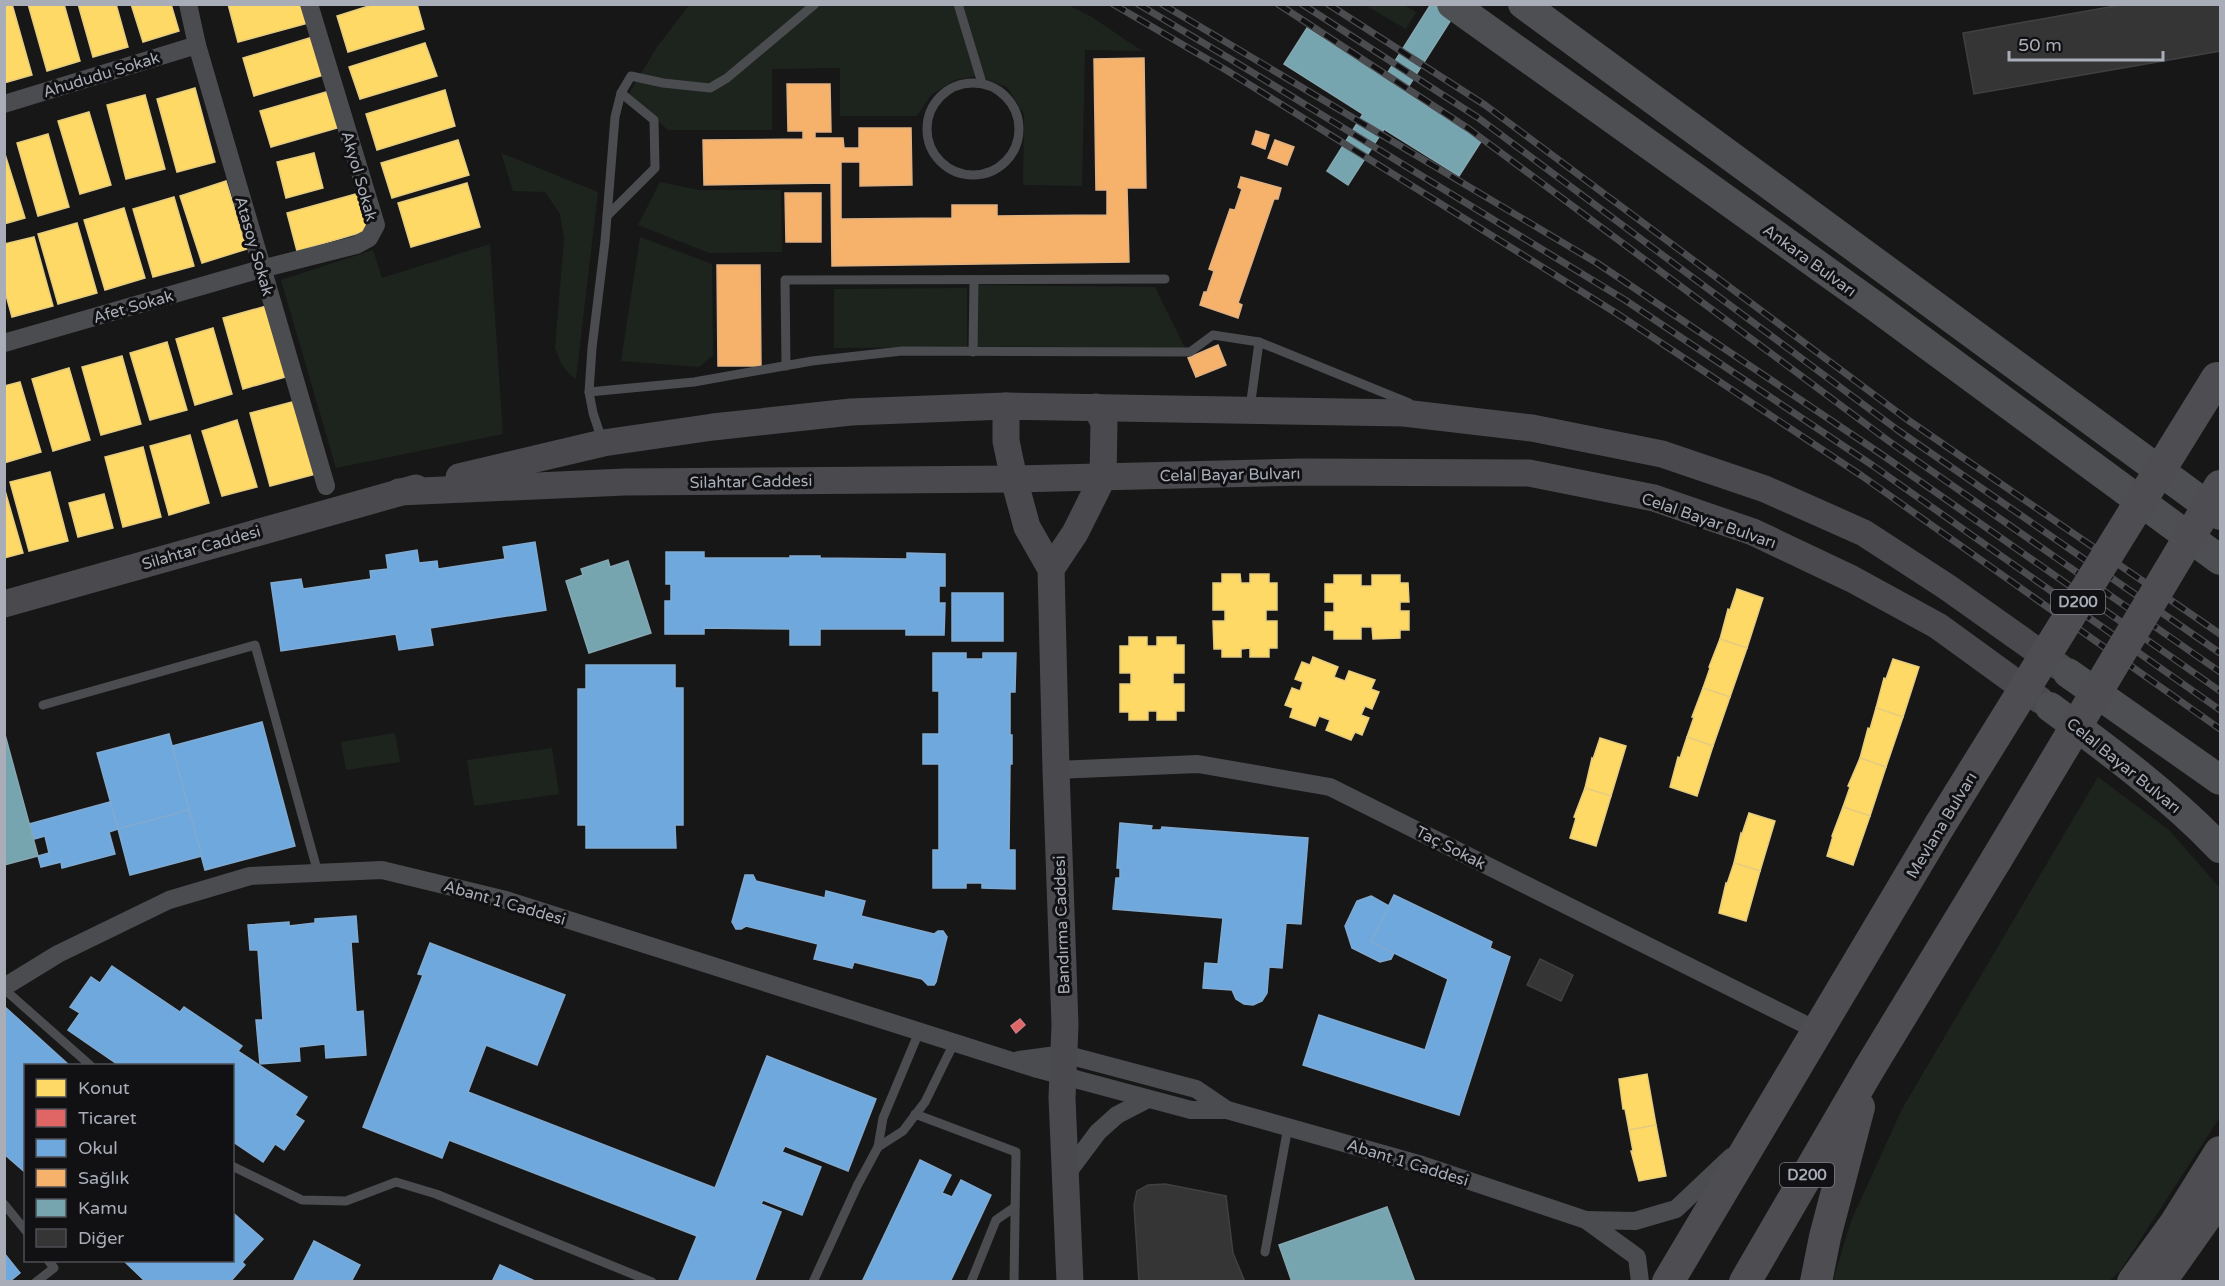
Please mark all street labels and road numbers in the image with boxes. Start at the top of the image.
street label: Ahududu Sokak [41,48,162,102]
street label: Akyol Sokak [337,129,382,224]
street label: Atasoy Sokak [230,194,278,299]
street label: Ankara Bulvarı [1759,220,1860,301]
street label: Afet Sokak [91,286,176,328]
street label: Celal Bayar Bulvarı [1159,464,1301,486]
street label: Silahtar Caddesi [690,471,813,493]
street label: Celal Bayar Bulvarı [1639,489,1779,553]
street label: Silahtar Caddesi [140,521,263,574]
road number: D200 [2051,590,2105,614]
street label: Celal Bayar Bulvarı [2062,714,2184,818]
street label: Mevlana Bulvarı [1902,769,1982,882]
street label: Taç Sokak [1412,822,1489,874]
street label: Bandırma Caddesi [1050,855,1074,995]
street label: Abant 1 Caddesi [441,876,568,930]
street label: Abant 1 Caddesi [1345,1135,1471,1191]
road number: D200 [1780,1163,1834,1187]

